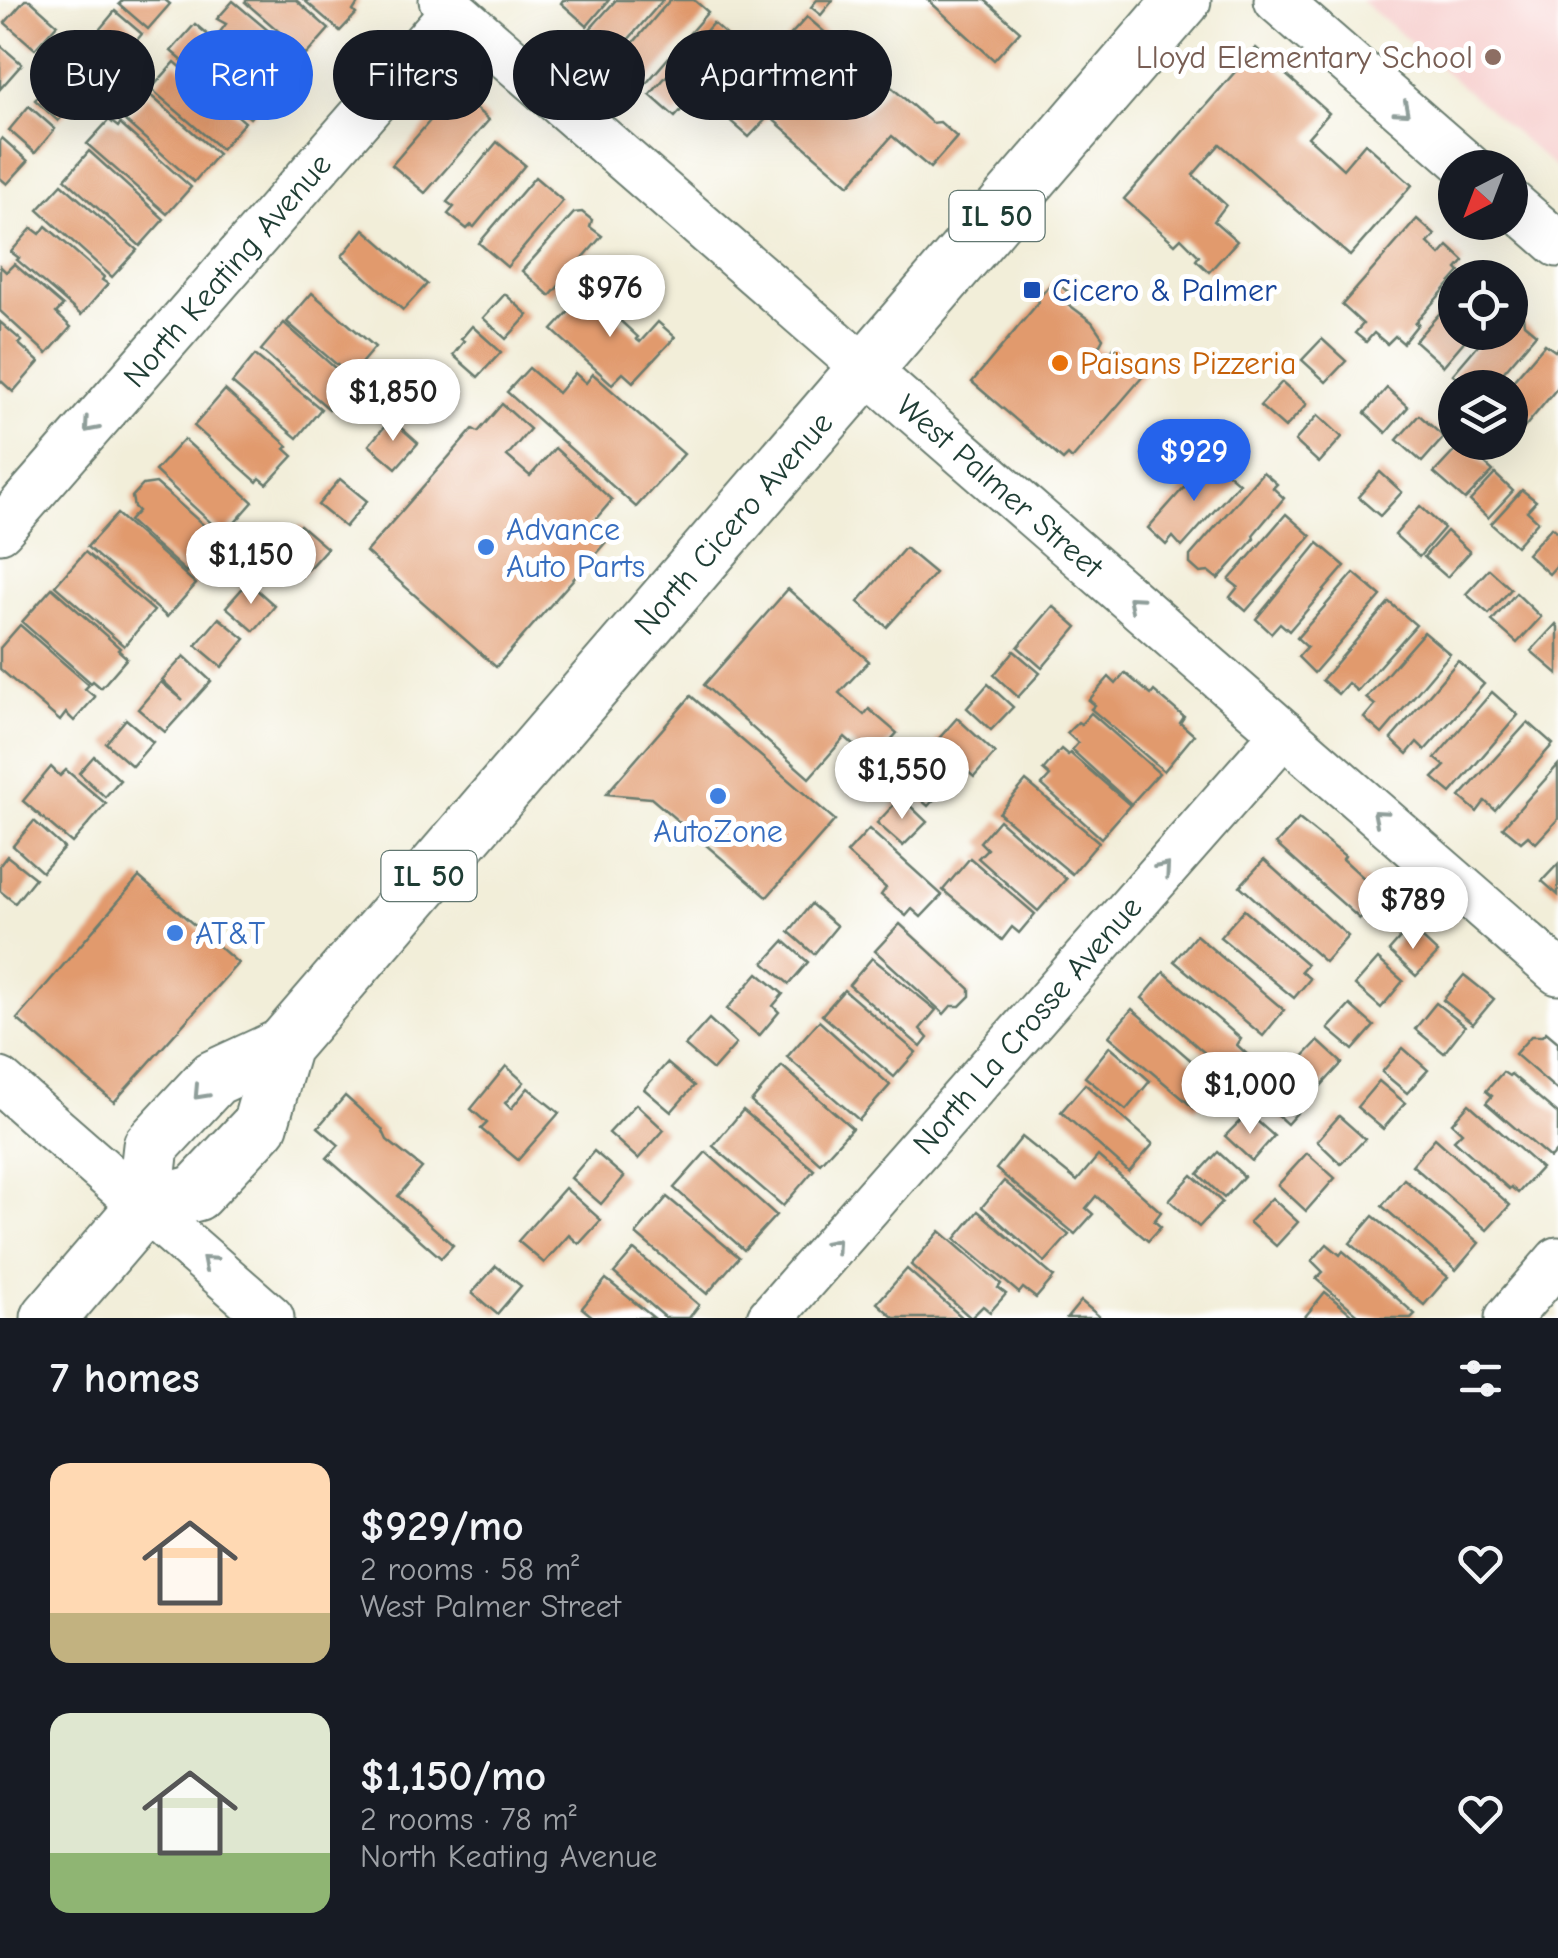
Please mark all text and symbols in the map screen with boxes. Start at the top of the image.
chip: Buy [30,30,155,120]
chip: Rent [175,30,313,120]
chip: Filters [333,30,493,120]
chip: New [513,30,645,120]
chip: Apartment [665,30,892,120]
place label: Lloyd Elementary School [1136,39,1473,76]
marker: Lloyd Elementary School [1482,46,1504,68]
one-way arrow [1392,98,1410,116]
street label: North Keating Avenue [116,146,339,395]
north arrow [1438,150,1528,240]
map controls [1438,150,1528,460]
road number: IL 50 [950,191,1044,241]
pin: $976 [551,255,669,340]
button: locate [1438,260,1528,350]
text: $976 [577,269,643,306]
place label: Cicero & Palmer [1052,272,1277,309]
marker: Cicero & Palmer [1021,279,1043,301]
place label: Paisans Pizzeria [1080,345,1297,382]
marker: Paisans Pizzeria [1049,352,1071,374]
pin: $1,850 [312,359,474,444]
button: layers [1438,370,1528,460]
text: $1,850 [348,373,438,410]
street label: West Palmer Street [889,387,1111,586]
street label: North Cicero Avenue [626,404,840,642]
one-way arrow [84,414,102,433]
pin: $929 [1135,419,1253,504]
text: $929 [1160,433,1228,470]
place label: Advance Auto Parts [506,511,645,585]
pin: $1,150 [170,522,332,607]
text: $1,150 [208,536,294,573]
marker: Advance Auto Parts [475,536,497,558]
one-way arrow [1127,596,1146,614]
pin: $1,550 [821,737,983,822]
text: $1,550 [857,751,947,788]
marker: AutoZone [707,785,729,807]
one-way arrow [1372,809,1391,827]
place label: AutoZone [653,813,783,850]
road number: IL 50 [382,851,476,901]
one-way arrow [1152,862,1170,881]
pin: $789 [1354,867,1472,952]
text: $789 [1380,881,1446,918]
street label: North La Crosse Avenue [905,889,1149,1162]
place label: AT&T [195,915,266,952]
marker: AT&T [164,922,186,944]
pin: $1,000 [1169,1052,1331,1137]
text: $1,000 [1204,1066,1296,1103]
one-way arrow [194,1081,212,1100]
one-way arrow [822,1238,840,1257]
one-way arrow [201,1256,219,1274]
icon: filters [1453,1351,1508,1406]
text: 7 homes [50,1354,200,1403]
text: $929/mo [360,1502,524,1551]
icon: home [130,1503,250,1623]
icon: heart [1453,1536,1508,1591]
text: 2 rooms · 58 m² [360,1551,579,1588]
text: West Palmer Street [360,1588,621,1625]
text: $1,150/mo [360,1752,546,1801]
icon: home [130,1753,250,1873]
icon: heart [1453,1786,1508,1841]
text: 2 rooms · 78 m² [360,1801,577,1838]
text: North Keating Avenue [360,1838,657,1875]

